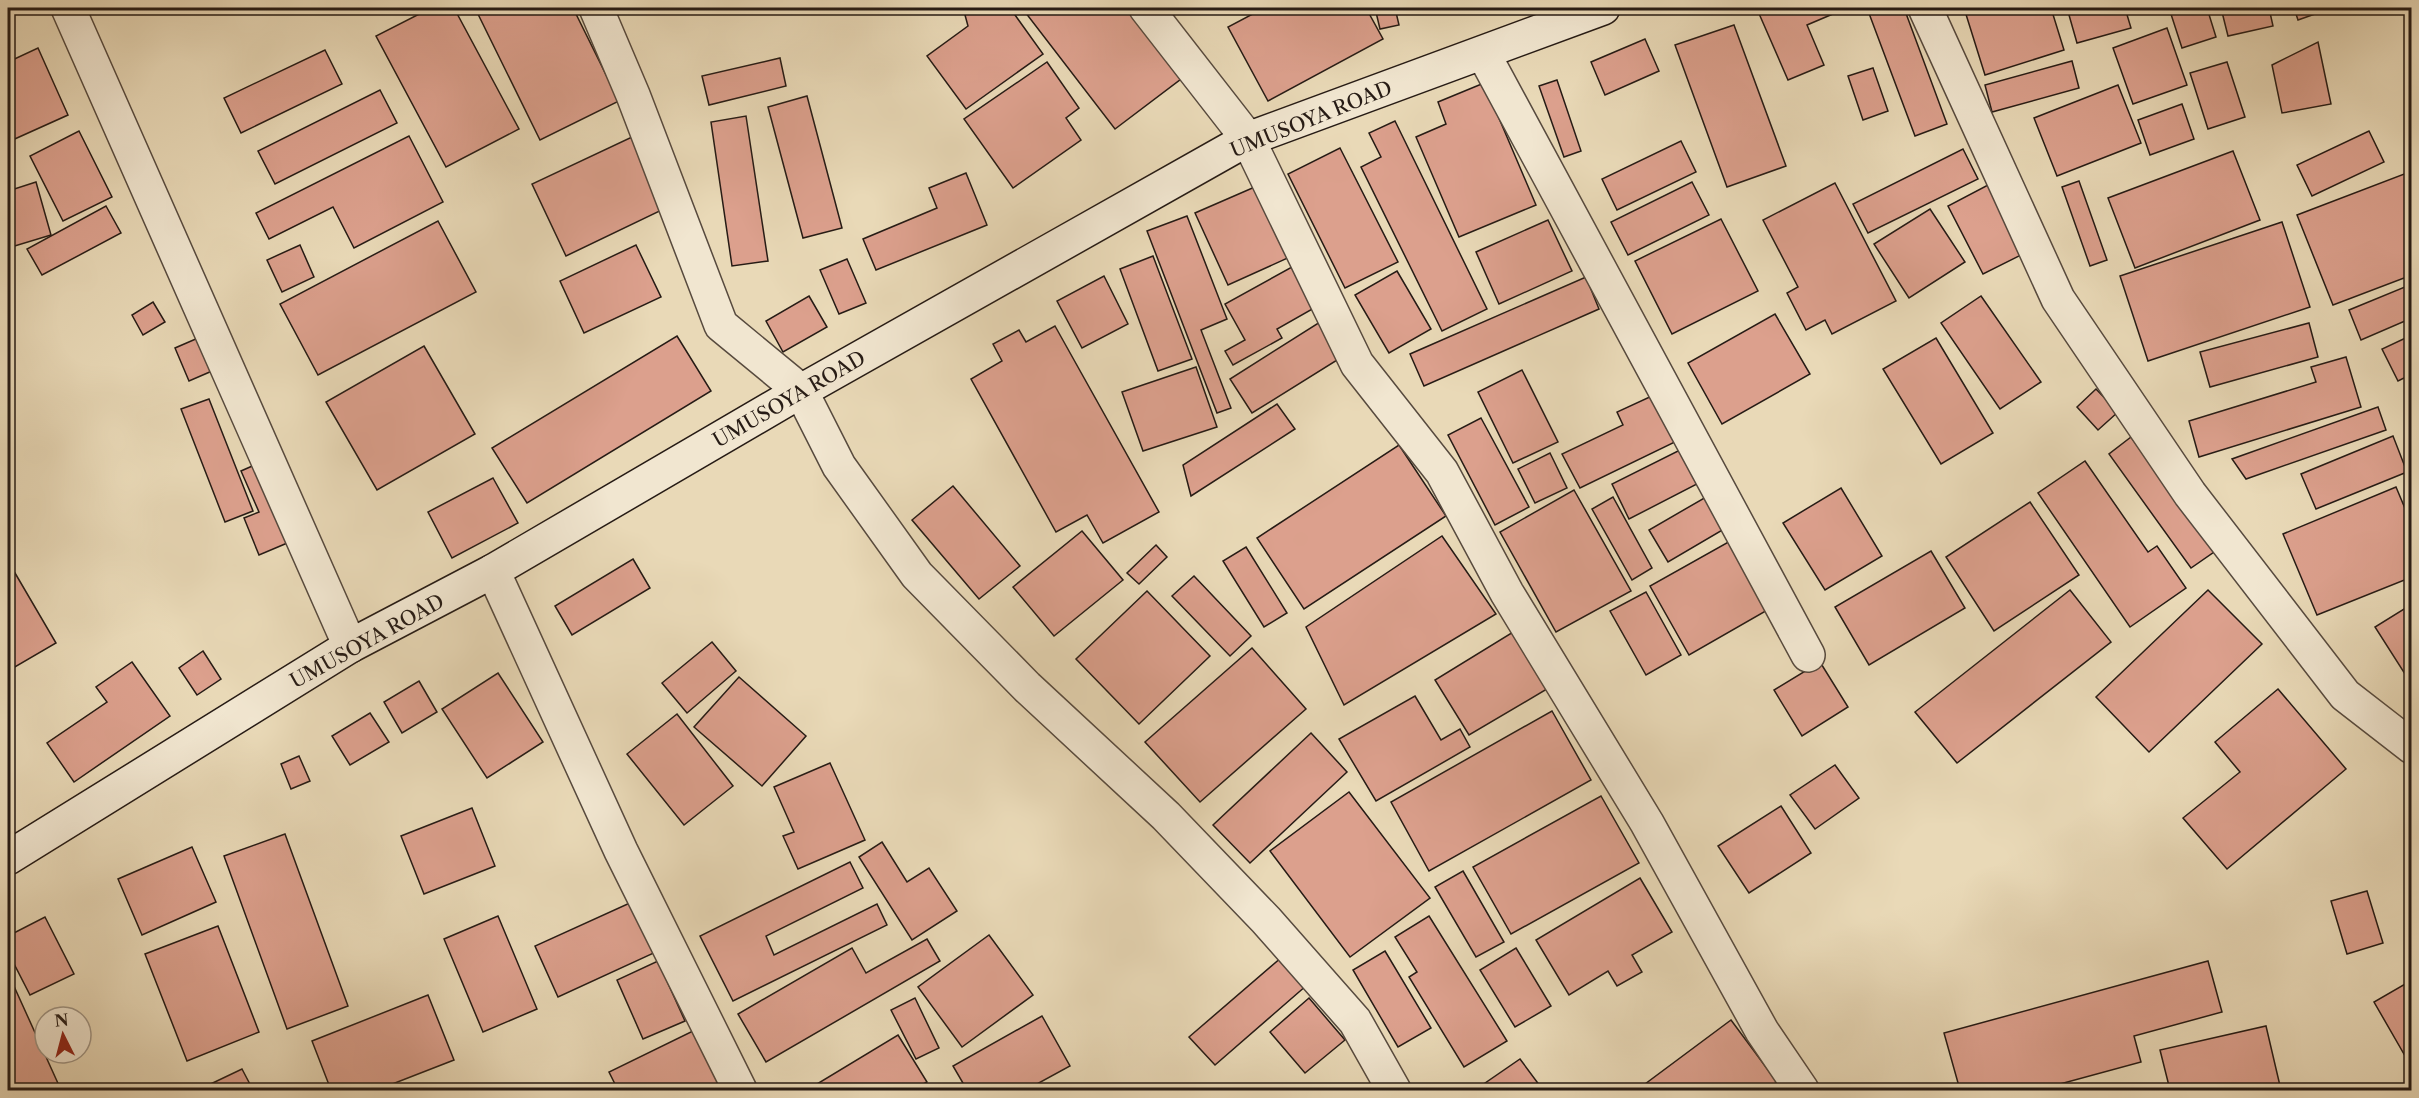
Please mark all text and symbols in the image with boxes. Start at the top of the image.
street label: UMUSOYA ROAD [1227,76,1395,162]
street label: UMUSOYA ROAD [708,346,870,452]
street label: UMUSOYA ROAD [286,589,448,693]
north arrow [33,1005,93,1065]
text: N [53,1009,69,1031]

